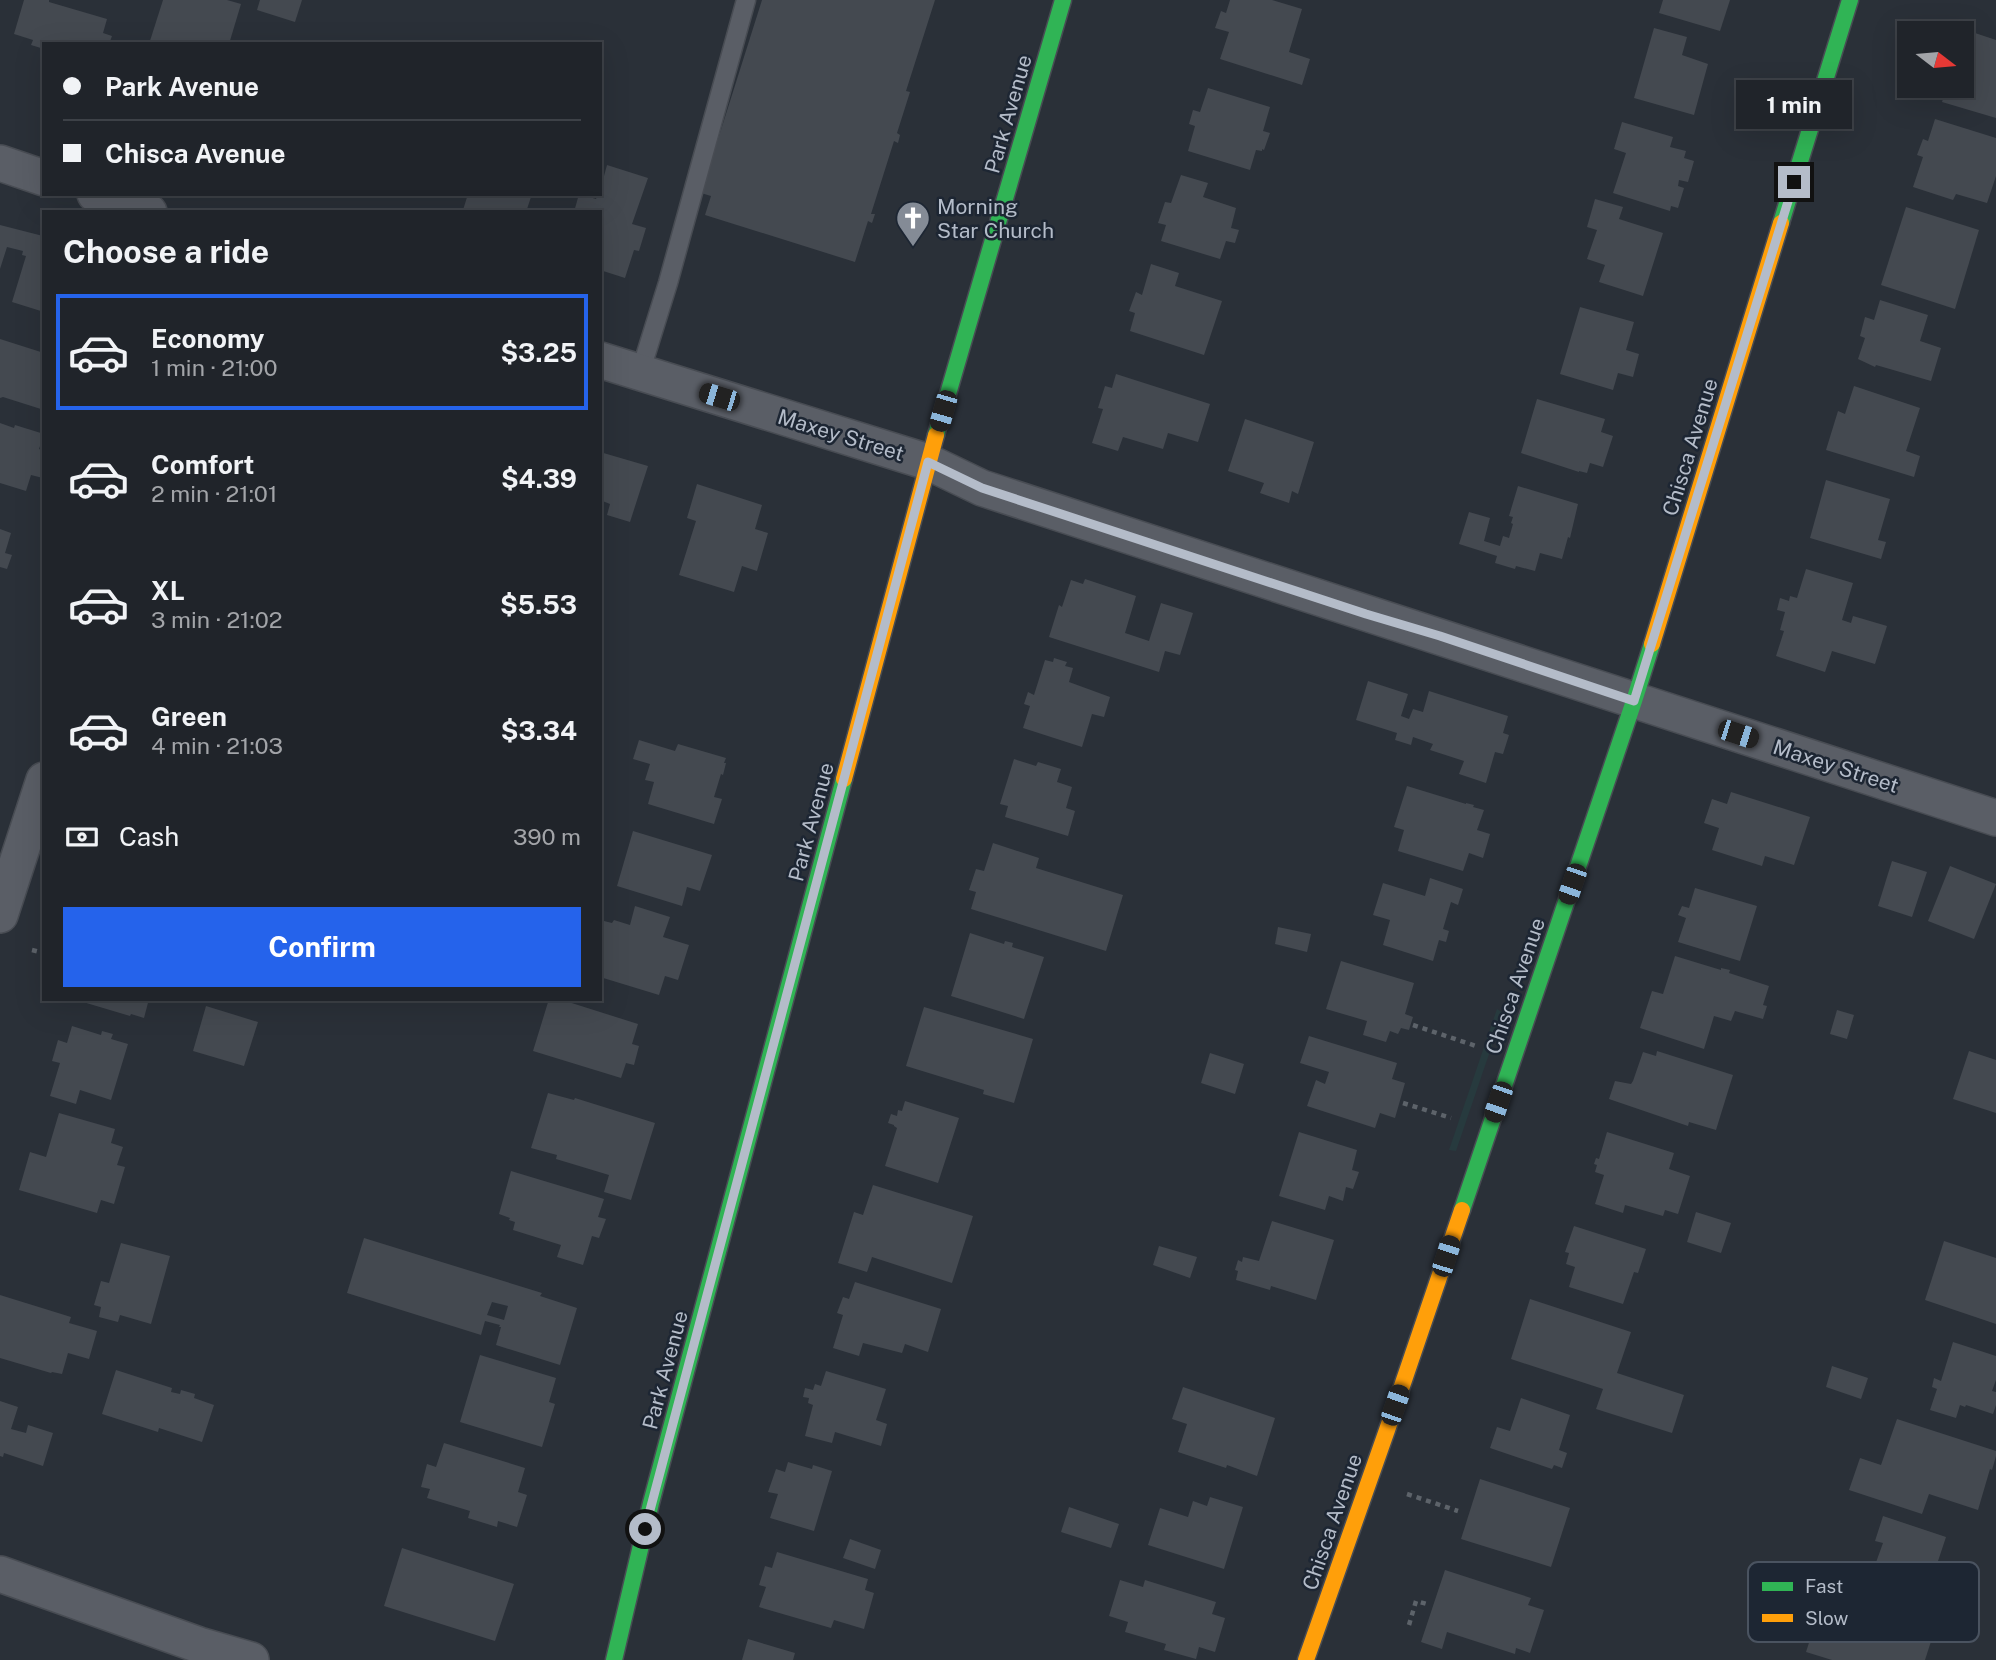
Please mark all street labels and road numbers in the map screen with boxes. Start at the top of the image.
street label: Park Avenue [979,52,1037,176]
street label: Chisca Avenue [1657,375,1723,519]
street label: Maxey Street [775,404,907,466]
street label: Maxey Street [1770,734,1902,798]
street label: Park Avenue [783,760,839,884]
street label: Chisca Avenue [1480,915,1550,1057]
street label: Park Avenue [637,1308,693,1432]
street label: Chisca Avenue [1297,1451,1367,1593]

